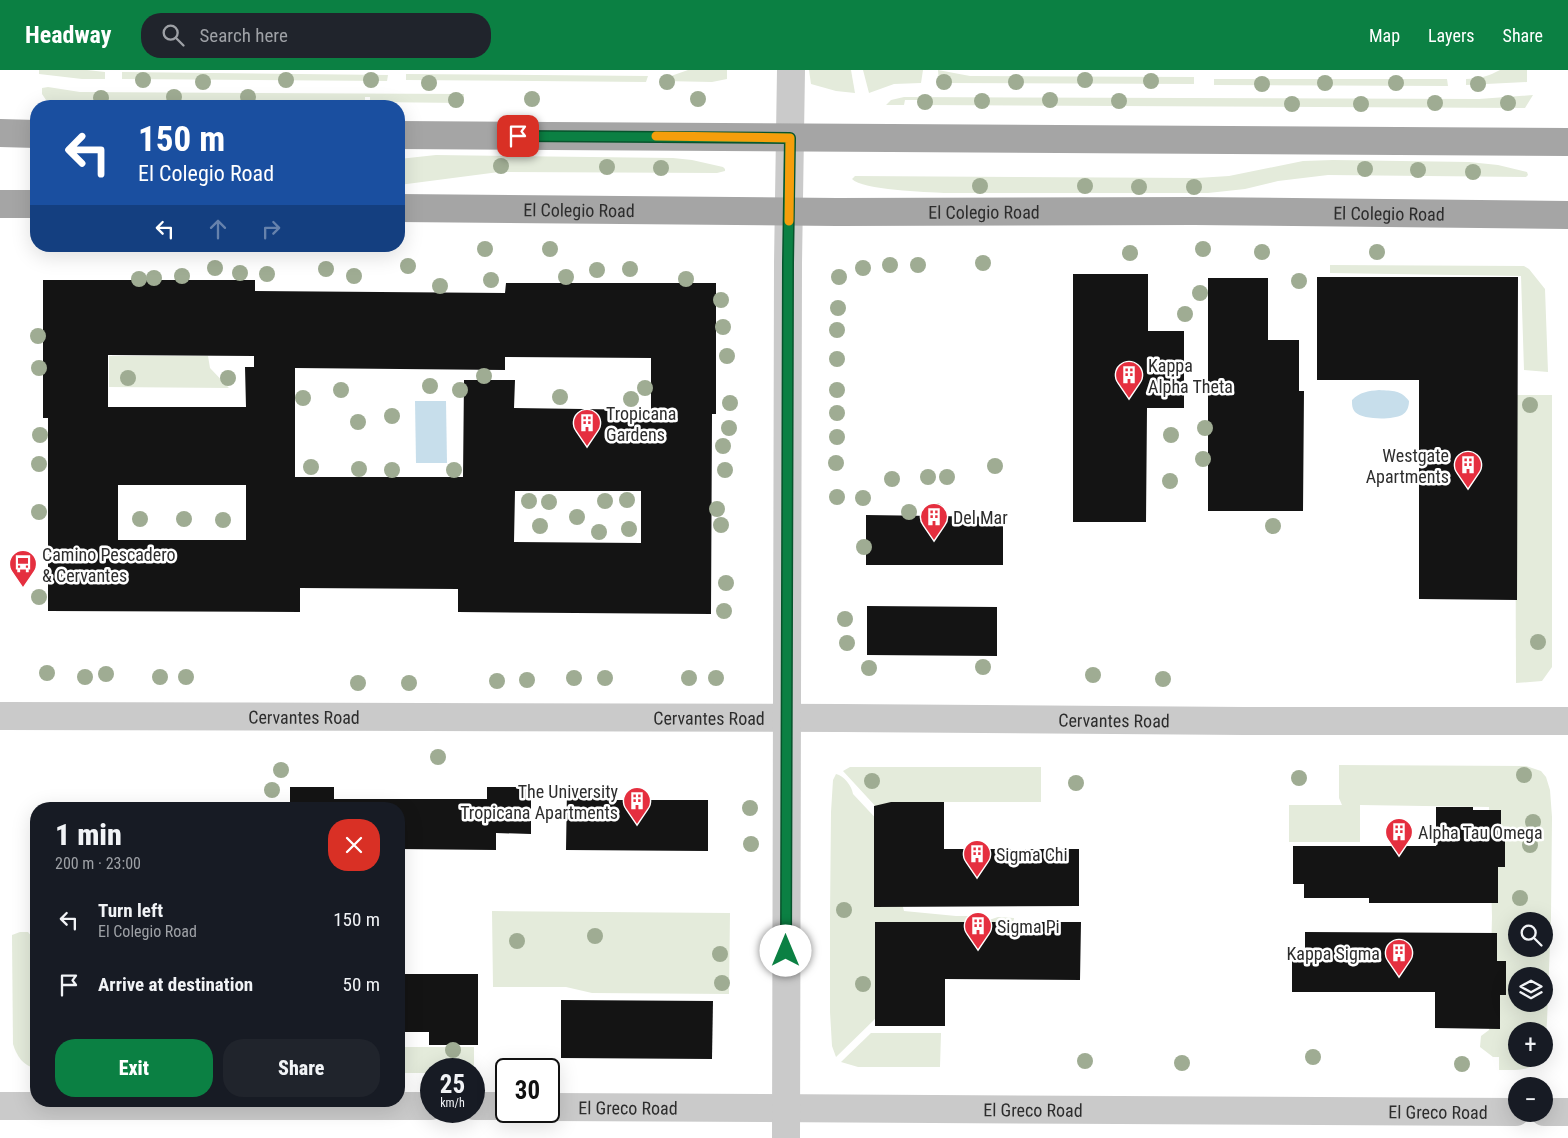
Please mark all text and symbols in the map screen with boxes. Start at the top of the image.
search box [141,13,491,58]
text: Headway [25,21,111,49]
icon: search [159,21,187,49]
text: Search here [199,24,288,47]
text: Map [1369,25,1400,46]
text: Layers [1428,25,1475,46]
text: Share [1503,25,1543,46]
pin [497,115,539,157]
text: 150 m [138,119,225,160]
icon: left [55,120,120,185]
icon: arrive [504,122,532,150]
text: El Colegio Road [138,161,274,186]
street label: El Colegio Road [523,199,635,221]
street label: El Colegio Road [928,201,1040,222]
street label: El Colegio Road [1333,202,1445,224]
icon: left [151,215,179,243]
icon: ahead [204,215,232,243]
icon: right [257,215,285,243]
place label: Kappa Alpha Theta [1148,355,1233,397]
building icon: Kappa Alpha Theta [1114,360,1144,399]
place label: Tropicana Gardens [606,403,676,445]
building icon: Tropicana Gardens [572,408,602,447]
place label: Westgate Apartments [1366,445,1449,487]
building icon: Westgate Apartments [1453,450,1483,489]
building icon: Del Mar [919,502,949,541]
place label: Del Mar [953,507,1008,528]
place label: Camino Pescadero & Cervantes [42,544,176,586]
bus stop icon: Camino Pescadero & Cervantes [8,549,38,588]
street label: Cervantes Road [248,706,360,727]
street label: Cervantes Road [653,707,765,728]
street label: Cervantes Road [1058,709,1170,731]
place label: The University Tropicana Apartments [460,781,618,823]
building icon: The University Tropicana Apartments [622,786,652,825]
text: 1 min [55,817,122,852]
building icon: Alpha Tau Omega [1384,817,1414,856]
button: close [328,819,380,871]
place label: Alpha Tau Omega [1418,822,1543,843]
building icon: Sigma Chi [962,839,992,878]
place label: Sigma Chi [996,844,1068,865]
text: 200 m · 23:00 [55,854,141,873]
text: Turn left [98,899,163,922]
icon: left [55,906,83,934]
text: 150 m [333,908,380,931]
building icon: Sigma Pi [963,911,993,950]
map controls [1508,912,1553,1122]
button: search [1508,912,1553,957]
place label: Sigma Pi [997,916,1060,937]
text: El Colegio Road [98,922,197,941]
position arrow [759,924,811,976]
building icon: Kappa Sigma [1384,938,1414,977]
place label: Kappa Sigma [1287,943,1380,964]
button: layers [1508,967,1553,1012]
icon: arrive [55,971,83,999]
text: Arrive at destination [98,973,253,996]
text: 50 m [343,973,380,996]
button: + [1508,1022,1553,1067]
button: Exit [55,1039,213,1097]
button: Share [223,1039,380,1097]
speed limit sign: 30 [495,1058,560,1123]
text: 25 [440,1070,465,1099]
button: − [1508,1077,1553,1122]
text: km/h [440,1096,465,1110]
street label: El Greco Road [578,1097,678,1118]
street label: El Greco Road [983,1099,1083,1120]
street label: El Greco Road [1388,1101,1488,1122]

